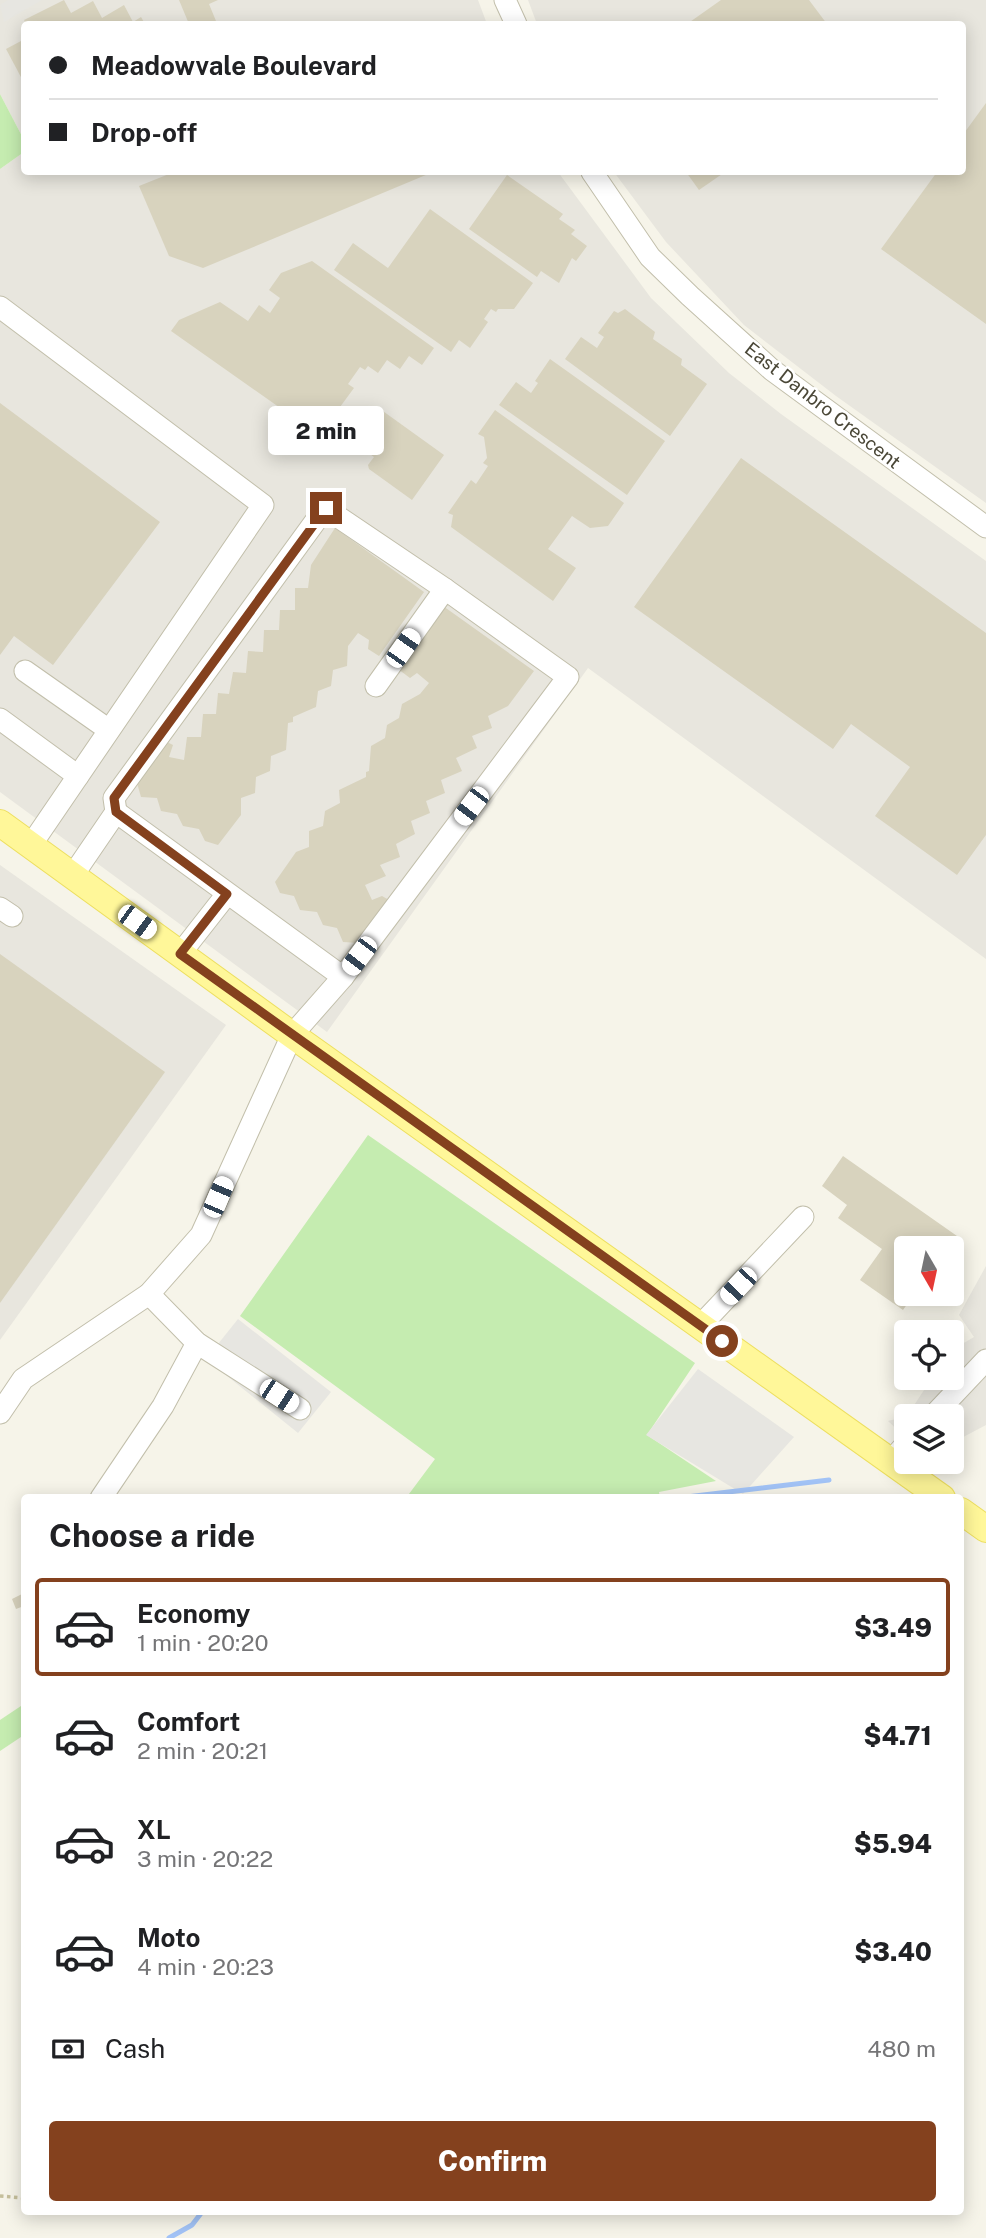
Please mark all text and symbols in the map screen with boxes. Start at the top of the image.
text: Meadowvale Boulevard [91,50,377,81]
text: Drop-off [91,117,197,148]
street label: East Danbro Crescent [741,337,905,473]
callout: 2 min [268,406,384,456]
text: 2 min [295,417,357,444]
route end [310,492,342,524]
car [383,625,424,671]
car [450,783,493,829]
car [114,901,161,943]
car [338,933,381,979]
car [201,1174,236,1220]
north arrow [894,1236,964,1306]
map controls [894,1236,964,1474]
car [716,1263,761,1309]
button: locate [894,1320,964,1390]
route start [706,1325,738,1357]
car [256,1376,303,1416]
button: layers [894,1404,964,1474]
text: Choose a ride [49,1517,255,1554]
icon: car [53,1596,116,1659]
text: Economy [137,1598,250,1629]
text: $3.49 [854,1612,932,1643]
text: 1 min · 20:20 [137,1629,268,1656]
icon: car [53,1704,116,1767]
text: Comfort [137,1706,240,1737]
text: $4.71 [863,1720,932,1751]
text: 2 min · 20:21 [137,1737,268,1764]
icon: car [53,1812,116,1875]
text: XL [137,1814,171,1845]
text: $5.94 [854,1828,932,1859]
text: 3 min · 20:22 [137,1845,273,1872]
icon: car [53,1920,116,1983]
text: Moto [137,1922,200,1953]
text: $3.40 [854,1936,932,1967]
text: 4 min · 20:23 [137,1953,274,1980]
icon: cash [49,2030,87,2068]
text: Cash [105,2033,165,2064]
text: 480 m [867,2035,936,2062]
button: Confirm [49,2121,936,2201]

